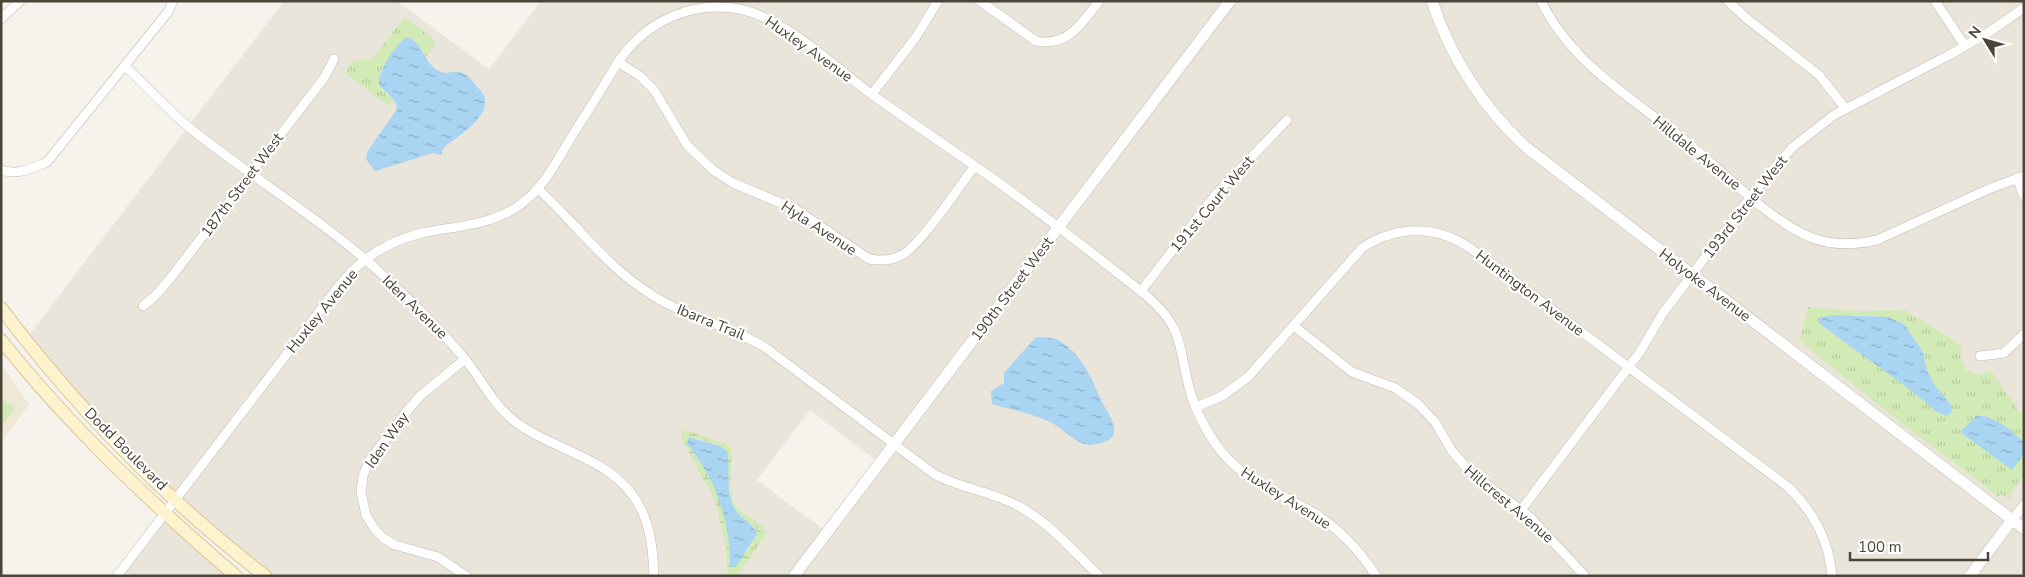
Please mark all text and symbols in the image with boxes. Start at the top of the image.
street label: Huxley Avenue [761,11,857,87]
north arrow [1960,15,2010,65]
text: N [1964,23,1986,42]
street label: Hilldale Avenue [1649,111,1745,195]
street label: 187th Street West [196,128,288,241]
street label: 191st Court West [1166,151,1259,257]
street label: 193rd Street West [1698,151,1792,263]
street label: Hyla Avenue [777,196,861,260]
street label: 190th Street West [966,232,1058,345]
street label: Holyoke Avenue [1655,244,1755,326]
street label: Huntington Avenue [1472,245,1588,341]
street label: Huxley Avenue [282,265,362,357]
street label: Iden Avenue [378,271,452,343]
street label: Ibarra Trail [674,299,749,345]
street label: Dodd Boulevard [80,403,172,495]
street label: Iden Way [360,408,414,472]
street label: Hillcrest Avenue [1460,461,1558,547]
street label: Huxley Avenue [1237,462,1335,534]
scale bar [1850,530,1988,562]
text: 100 m [1858,537,1902,557]

